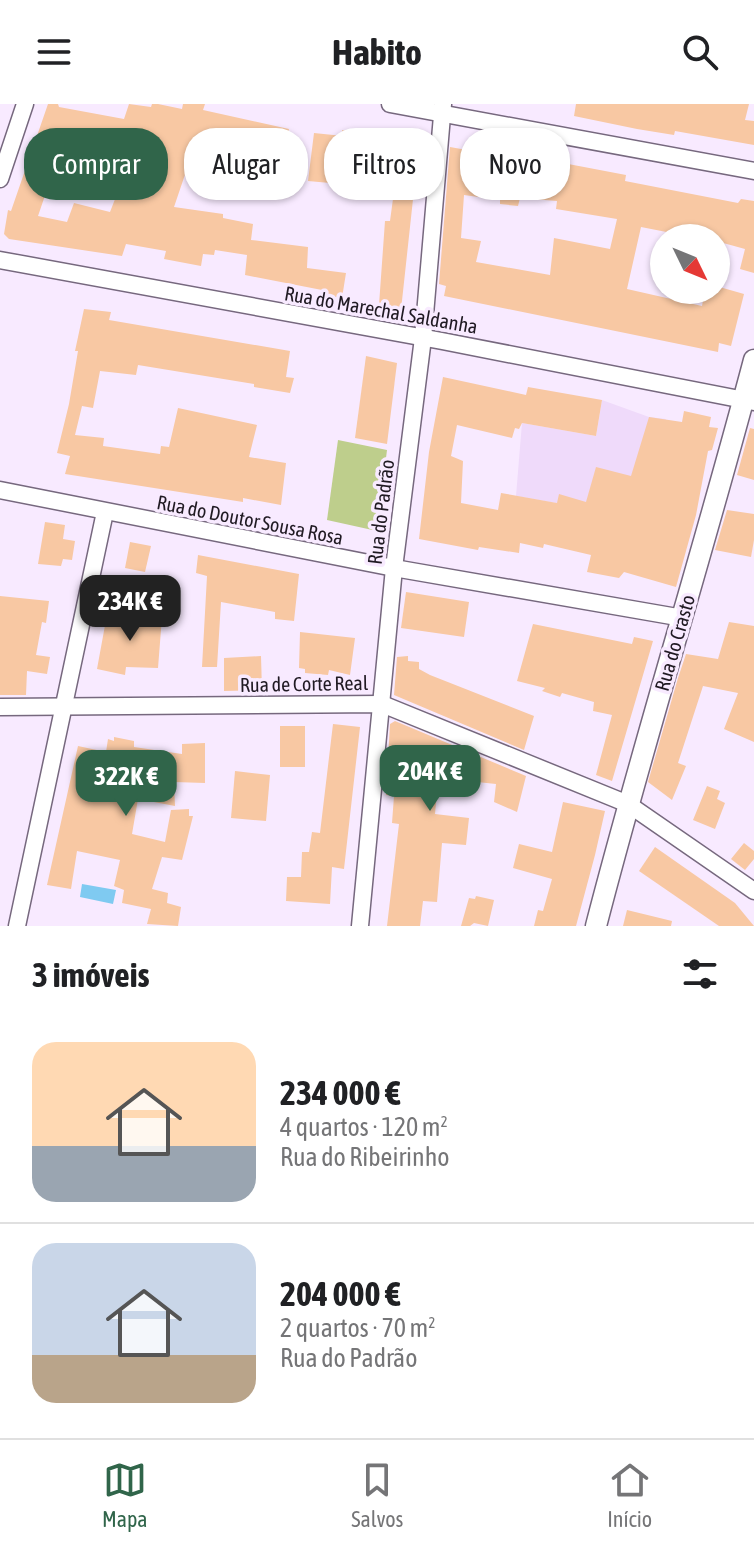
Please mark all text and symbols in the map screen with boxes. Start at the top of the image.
icon: menu [32,30,76,74]
icon: search [678,30,722,74]
text: Habito [332,31,422,73]
chip: Comprar [24,128,168,200]
chip: Alugar [184,128,308,200]
chip: Filtros [324,128,444,200]
chip: Novo [460,128,570,200]
north arrow [650,224,730,304]
map controls [650,224,730,304]
street label: Rua do Marechal Saldanha [283,281,479,338]
street label: Rua do Padrão [363,458,398,566]
street label: Rua do Doutor Sousa Rosa [155,490,345,549]
pin: 234K € [65,575,195,643]
text: 234K € [98,586,162,616]
street label: Rua do Crasto [650,592,699,694]
street label: Rua de Corte Real [240,671,369,696]
pin: 204K € [365,745,495,813]
pin: 322K € [61,750,191,818]
text: 204K € [398,756,462,786]
text: 322K € [94,761,158,791]
icon: filters [678,952,722,996]
text: 3 imóveis [32,955,150,994]
text: 234 000 € [280,1073,401,1112]
icon: home [96,1074,192,1170]
text: 4 quartos · 120 m² [280,1112,448,1142]
text: Rua do Ribeirinho [280,1142,450,1172]
text: 204 000 € [280,1274,401,1313]
icon: home [96,1275,192,1371]
text: 2 quartos · 70 m² [280,1313,435,1343]
text: Rua do Padrão [280,1343,417,1373]
tab: Mapa [102,1458,148,1532]
tab: Salvos [351,1458,403,1532]
tab: Início [607,1458,652,1532]

